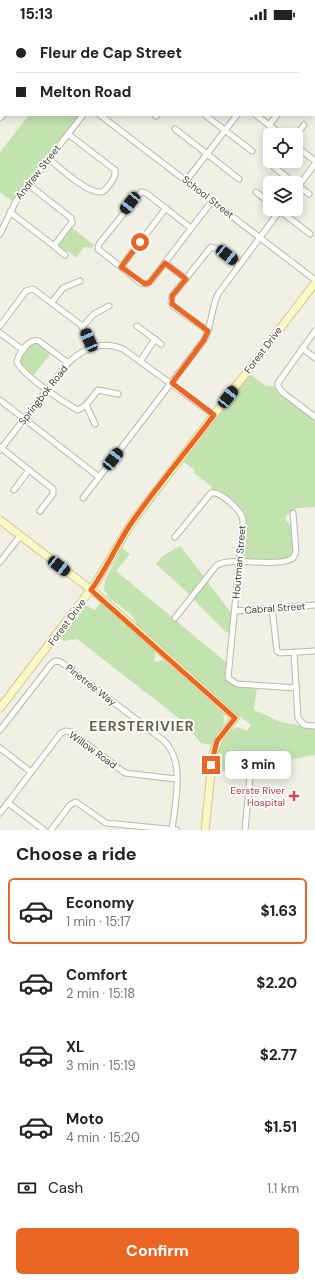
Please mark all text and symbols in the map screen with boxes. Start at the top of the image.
text: 15:13 [20,4,53,24]
text: Fleur de Cap Street [40,43,182,63]
text: Melton Road [40,82,131,102]
map controls [263,128,303,216]
button: locate [263,128,303,168]
street label: Andrew Street [12,142,64,202]
street label: School Street [179,173,237,221]
button: layers [263,176,303,216]
car [118,190,142,216]
route start [131,233,149,251]
car [214,243,240,267]
street label: Forest Drive [241,324,285,376]
car [79,327,99,353]
street label: Springbok Road [16,362,70,428]
car [216,384,240,410]
car [101,446,125,472]
street label: Houtman Street [229,525,249,599]
car [46,554,72,578]
street label: Forest Drive [45,596,89,648]
street label: Cabral Street [244,599,306,617]
street label: Pinetree Way [63,661,119,709]
district label: EERSTERIVIER [89,717,195,735]
street label: Willow Road [67,728,119,772]
callout: 3 min [225,751,291,779]
route end [202,756,220,774]
text: 3 min [241,756,275,773]
place label: Eerste River Hospital [230,784,285,809]
marker: Eerste River Hospital [288,790,300,802]
text: Choose a ride [16,842,137,866]
icon: car [18,893,54,929]
text: Economy [66,893,134,913]
text: $1.63 [261,901,297,921]
text: 1 min · 15:17 [66,913,131,930]
icon: car [18,965,54,1001]
text: Comfort [66,965,127,985]
text: $2.20 [256,973,297,993]
text: 2 min · 15:18 [66,985,135,1002]
icon: car [18,1037,54,1073]
text: XL [66,1037,84,1057]
text: $2.77 [260,1045,297,1065]
text: 3 min · 15:19 [66,1057,136,1074]
icon: car [18,1109,54,1145]
text: Moto [66,1109,104,1129]
text: $1.51 [264,1117,297,1137]
text: 4 min · 15:20 [66,1129,140,1146]
icon: cash [16,1177,38,1199]
text: Cash [48,1178,83,1198]
text: 1.1 km [267,1180,299,1197]
button: Confirm [16,1228,299,1274]

